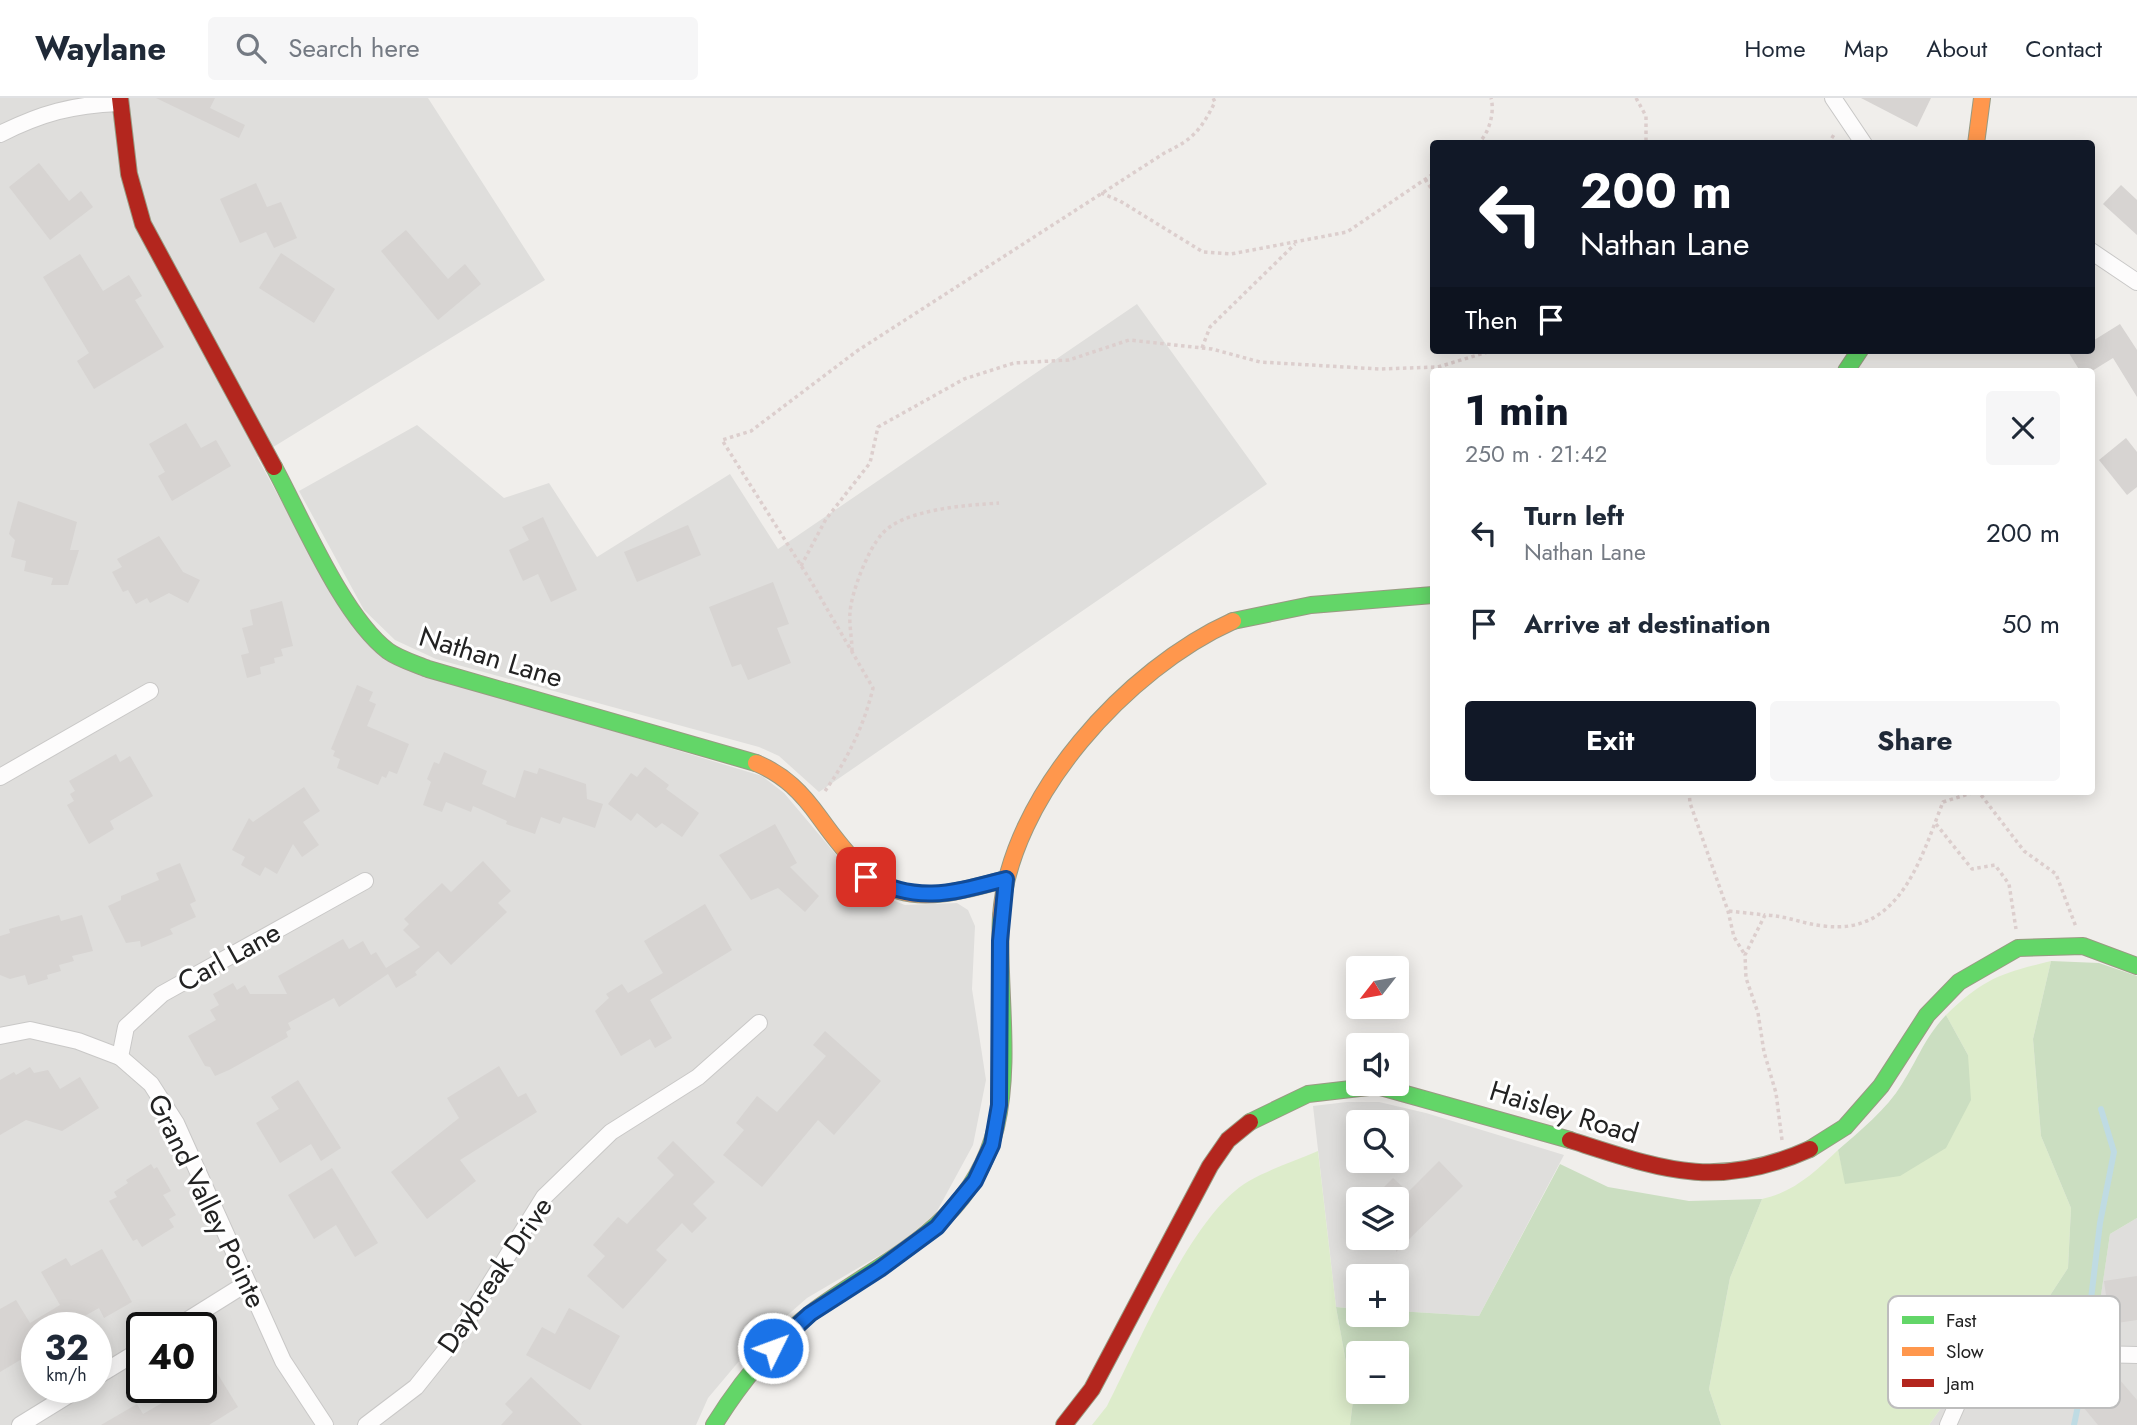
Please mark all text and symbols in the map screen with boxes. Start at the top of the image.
search box [208,17,698,80]
text: Waylane [35,25,166,72]
icon: search [232,29,270,67]
text: Search here [288,29,420,67]
text: Home [1744,31,1806,66]
text: Map [1844,31,1888,66]
text: About [1926,31,1987,66]
text: Contact [2025,31,2102,66]
text: 200 m [1580,156,1732,226]
icon: left [1465,168,1556,259]
text: Nathan Lane [1580,221,1750,267]
text: Then [1465,301,1518,339]
icon: arrive [1532,301,1570,339]
text: 1 min [1465,380,1569,441]
button: close [1986,391,2060,465]
text: 250 m · 21:42 [1465,437,1607,471]
text: Turn left [1524,497,1624,535]
icon: left [1465,514,1503,552]
text: 200 m [1986,514,2060,552]
text: Nathan Lane [1524,535,1646,569]
icon: arrive [1465,605,1503,643]
text: Arrive at destination [1524,605,1771,643]
text: 50 m [2002,605,2060,643]
street label: Nathan Lane [414,616,568,698]
button: Exit [1465,701,1756,781]
button: Share [1770,701,2060,781]
pin [836,847,896,907]
icon: arrive [847,858,885,896]
street label: Carl Lane [170,912,288,1002]
north arrow [1346,956,1409,1018]
map controls [1346,956,1409,1404]
button: sound [1346,1033,1409,1096]
street label: Haisley Road [1485,1070,1643,1154]
street label: Grand Valley Pointe [137,1087,277,1315]
button: search [1346,1110,1409,1173]
button: layers [1346,1187,1409,1250]
street label: Daybreak Drive [427,1189,563,1361]
button: + [1346,1264,1409,1327]
legend [1888,1296,2120,1408]
text: Fast [1946,1307,1977,1334]
position arrow [736,1311,810,1385]
speed limit sign: 40 [126,1312,217,1403]
text: 32 [44,1323,89,1373]
text: Slow [1946,1338,1984,1365]
button: − [1346,1341,1409,1404]
text: km/h [46,1362,87,1388]
text: Jam [1943,1370,1975,1397]

